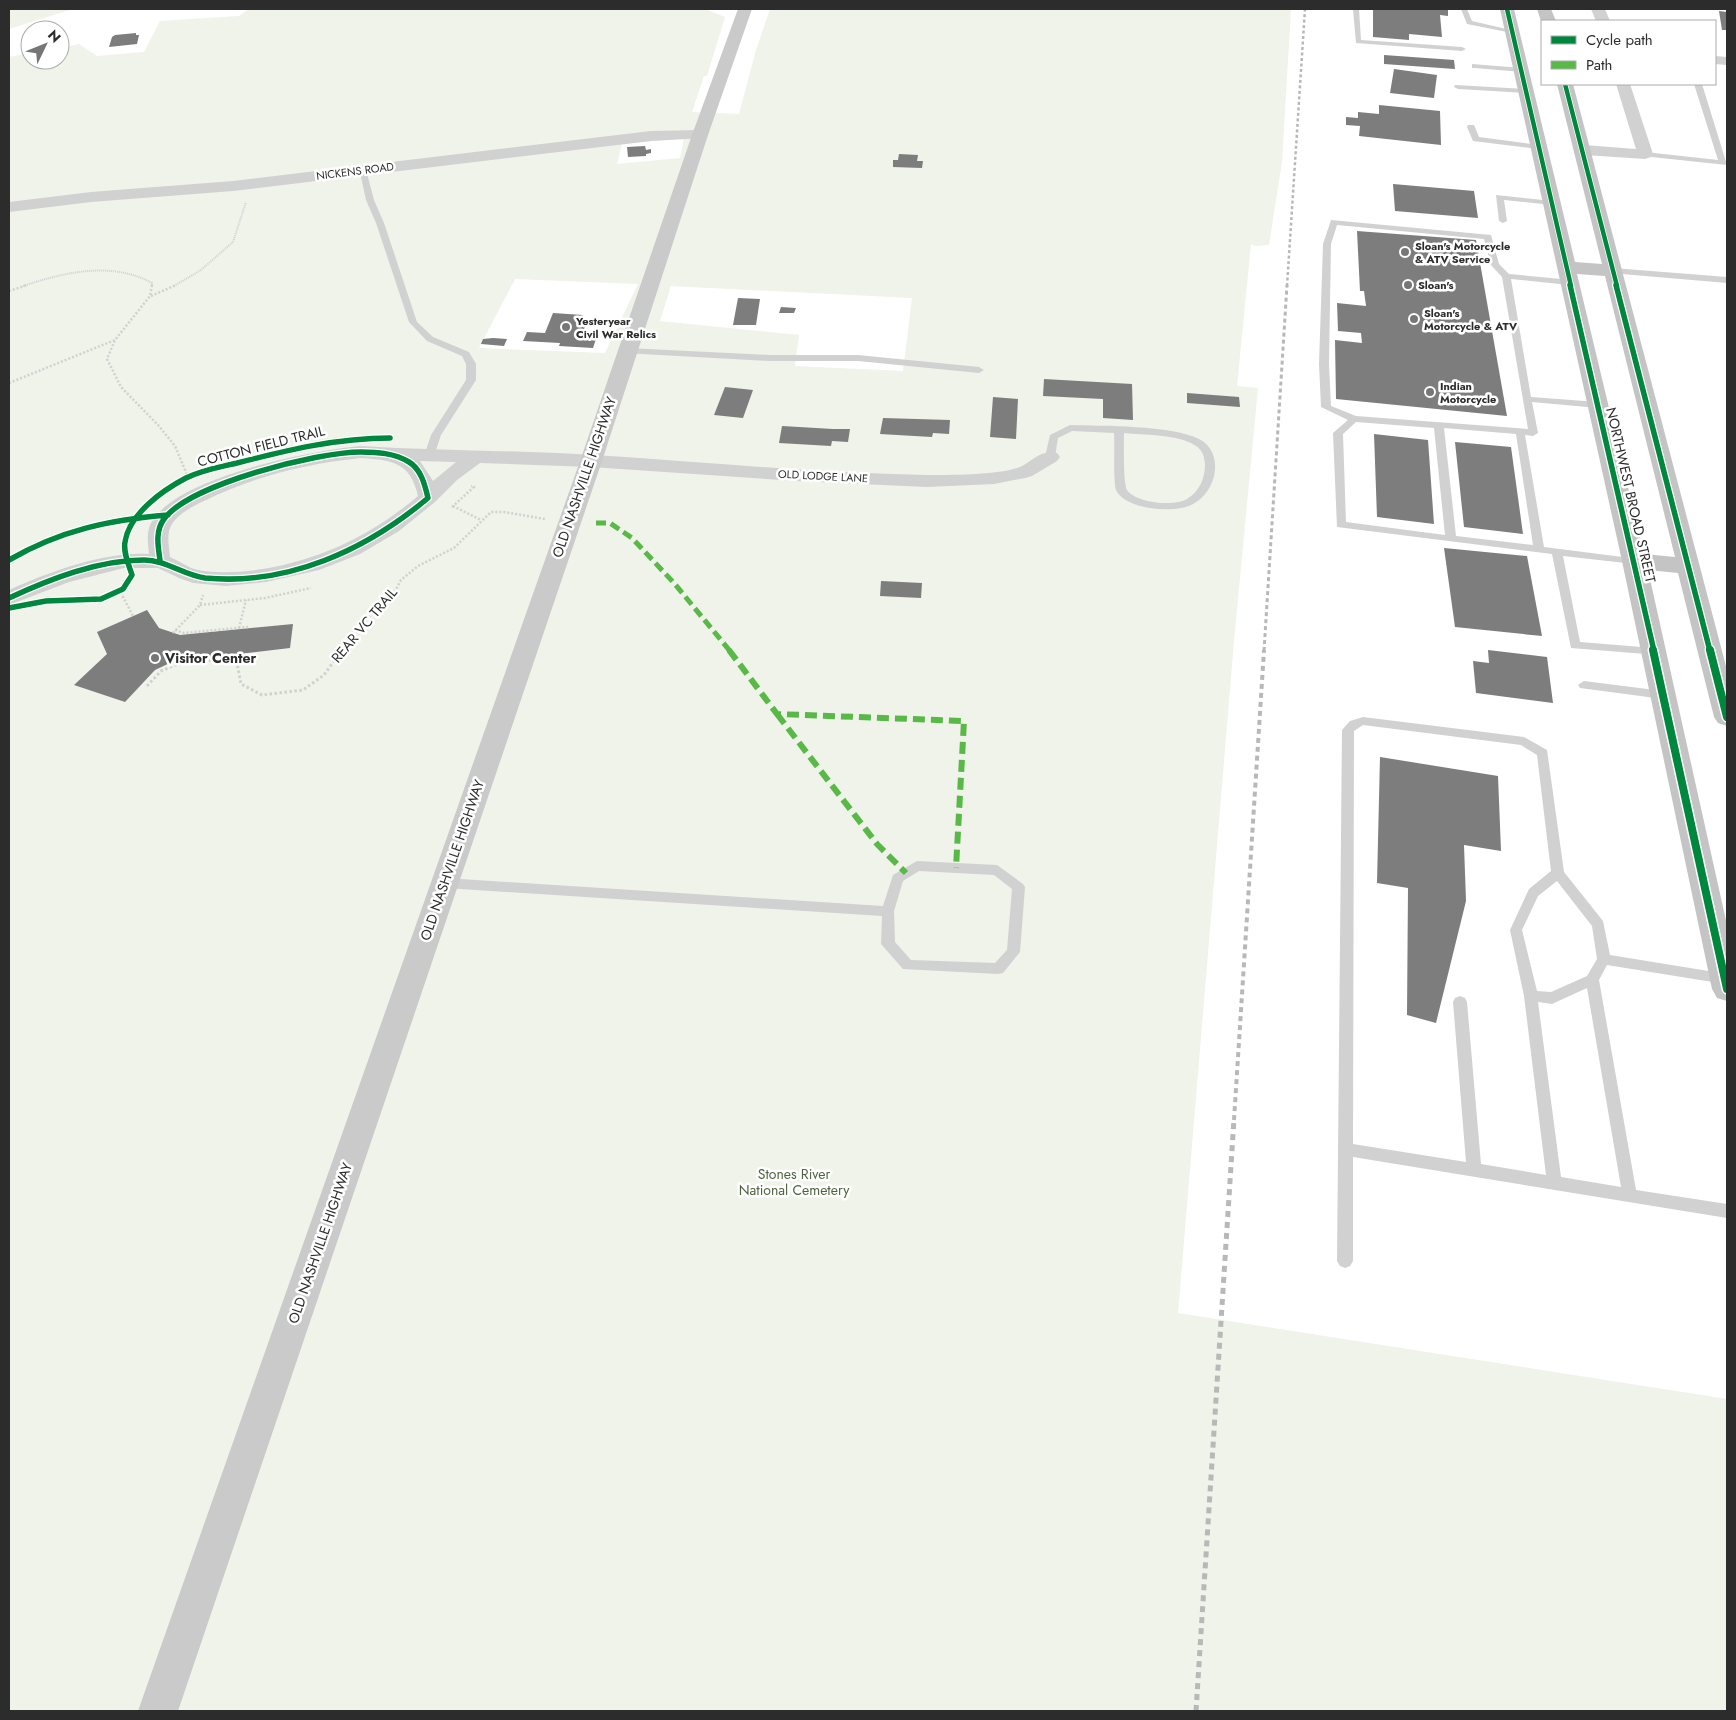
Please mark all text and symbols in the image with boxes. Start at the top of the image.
north arrow [20,20,70,70]
legend [1541,20,1716,85]
text: N [43,25,66,47]
text: Cycle path [1586,29,1653,51]
text: Path [1586,54,1612,76]
street label: NICKENS ROAD [315,158,395,184]
place label: Sloan's Motorcycle & ATV Service [1415,238,1510,267]
marker: Sloan's Motorcycle & ATV Service [1399,246,1411,258]
place label: Sloan's [1418,277,1454,293]
marker: Sloan's [1402,279,1414,291]
place label: Sloan's Motorcycle & ATV [1424,305,1518,334]
place label: Yesteryear Civil War Relics [575,313,656,342]
marker: Sloan's Motorcycle & ATV [1408,313,1420,325]
marker: Yesteryear Civil War Relics [560,321,572,333]
place label: Indian Motorcycle [1440,378,1496,407]
marker: Indian Motorcycle [1424,386,1436,398]
street label: OLD NASHVILLE HIGHWAY [547,394,621,560]
street label: NORTHWEST BROAD STREET [1601,405,1661,585]
street label: COTTON FIELD TRAIL [195,420,327,471]
street label: OLD LODGE LANE [778,466,868,486]
street label: REAR VC TRAIL [326,582,402,667]
place label: Visitor Center [164,648,256,668]
marker: Visitor Center [149,652,161,664]
street label: OLD NASHVILLE HIGHWAY [415,777,489,943]
street label: OLD NASHVILLE HIGHWAY [283,1160,357,1326]
park label: Stones River National Cemetery [739,1164,850,1200]

